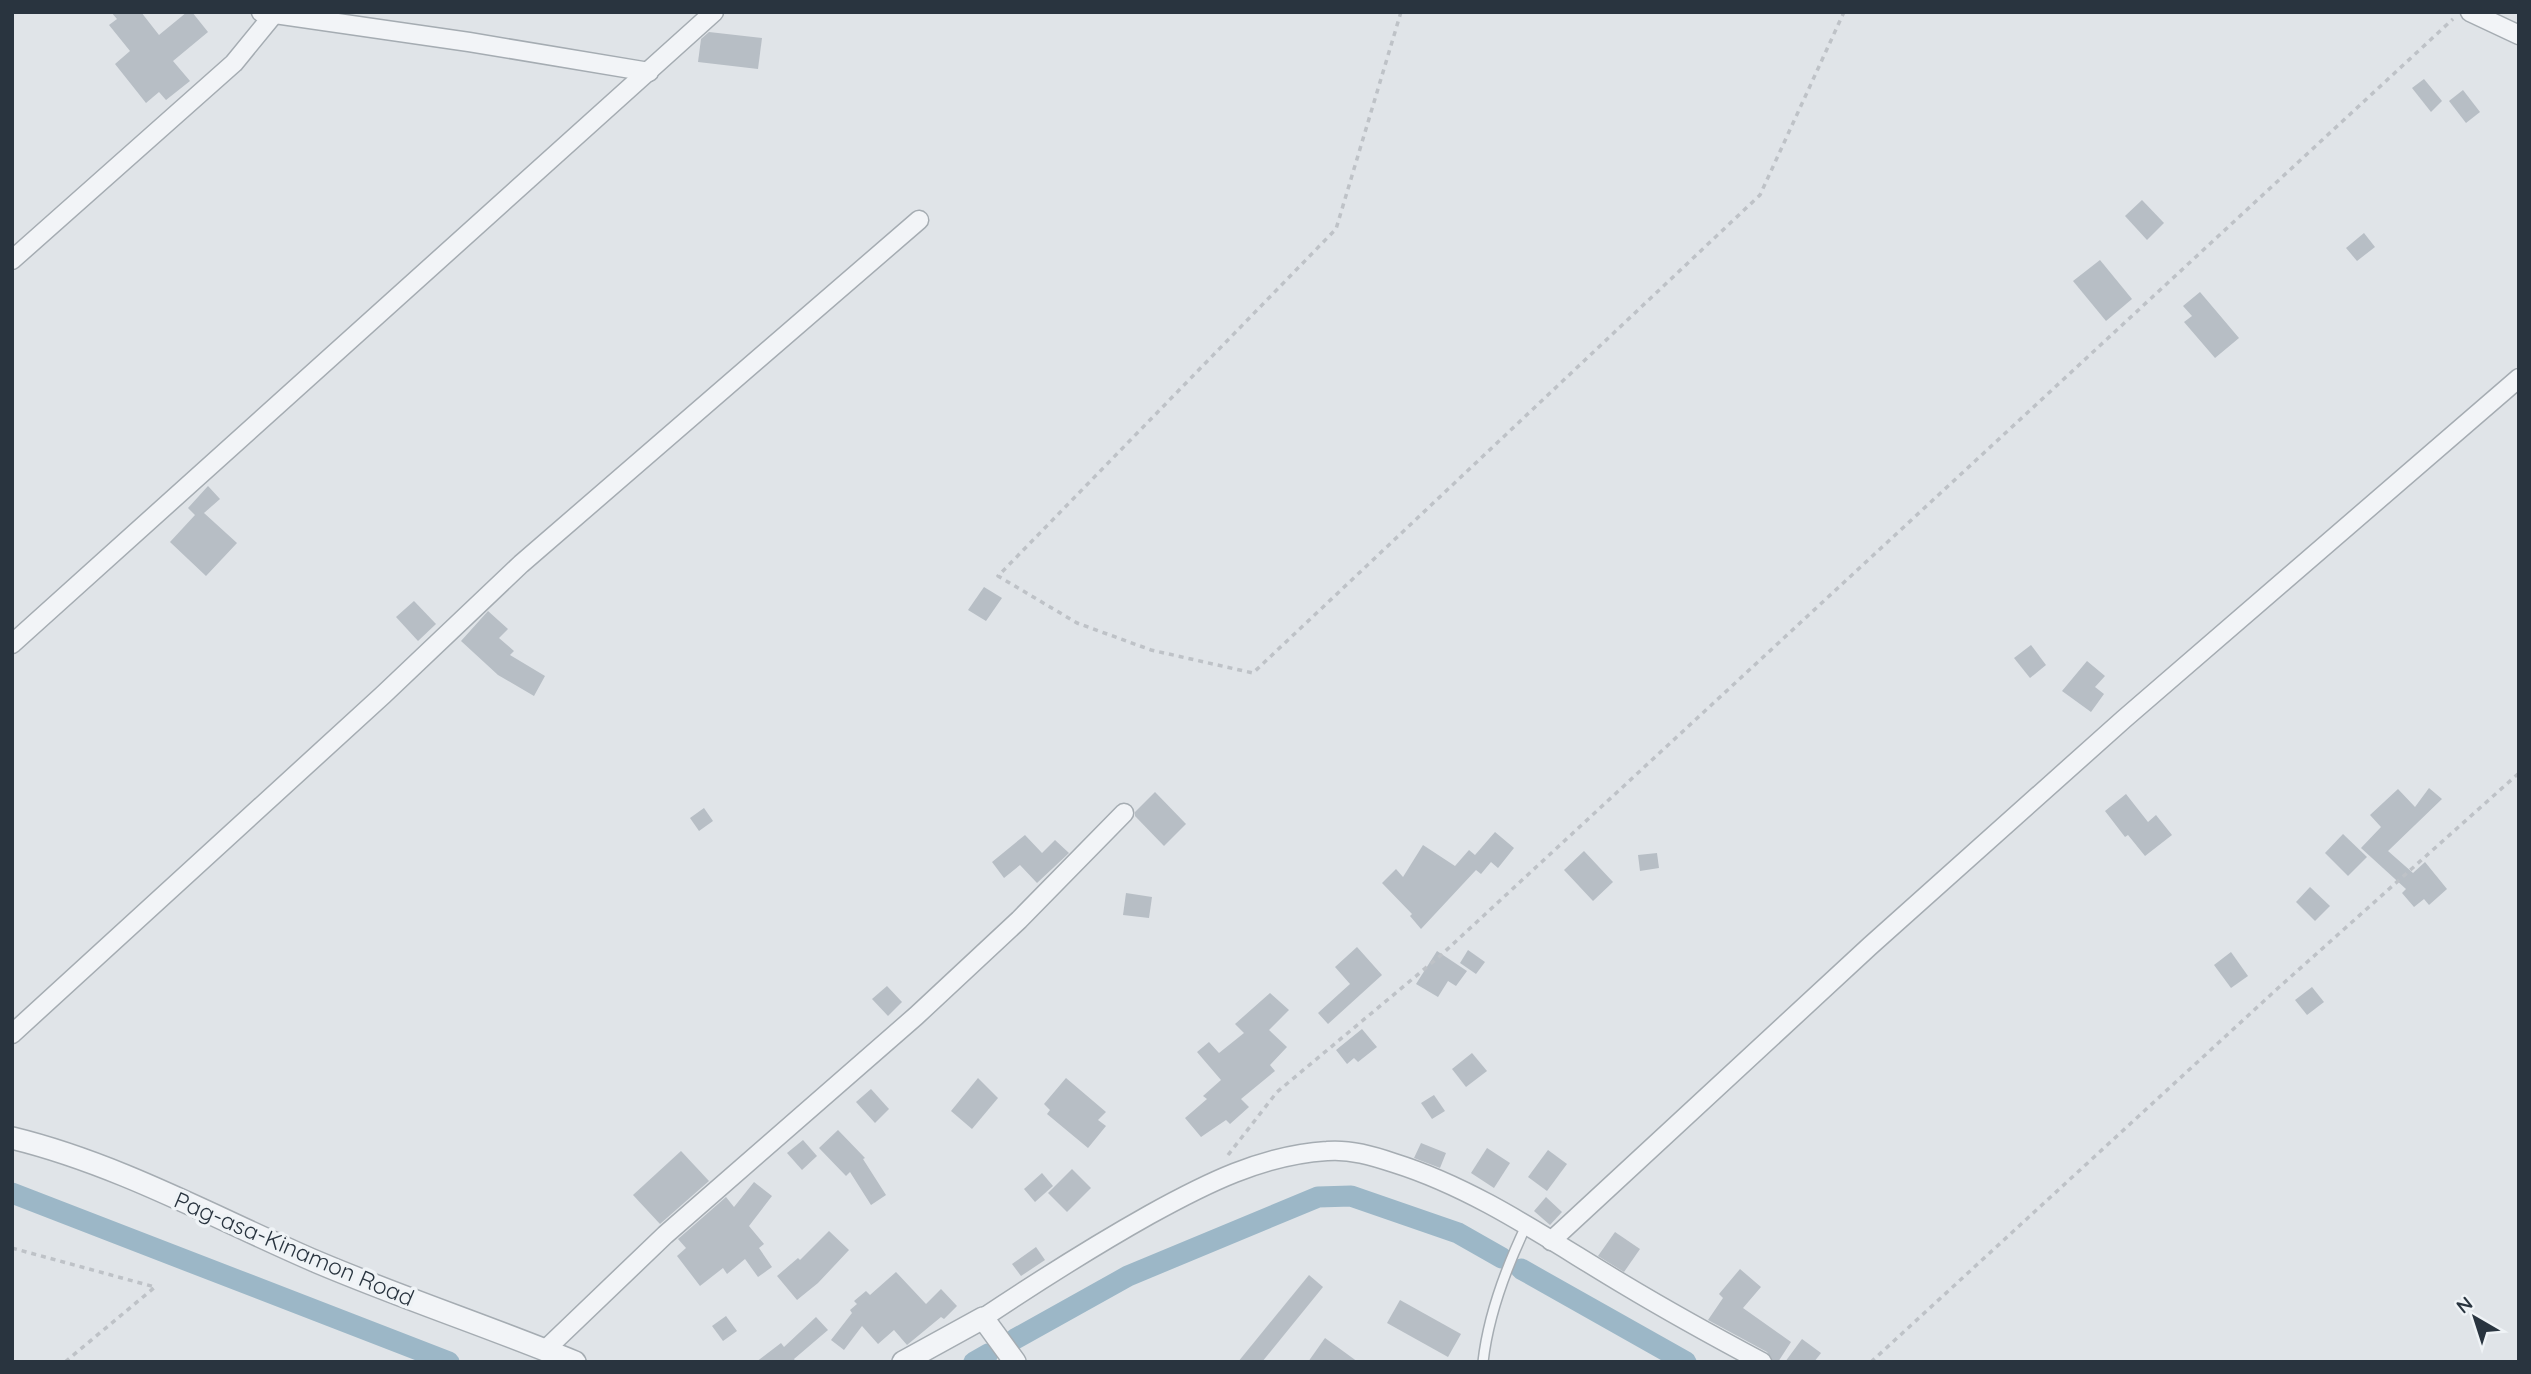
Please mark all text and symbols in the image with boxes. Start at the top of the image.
street label: Pag-asa-Kinamon Road [170,1185,419,1312]
north arrow [2440,1283,2510,1353]
text: N [2451,1291,2477,1319]

